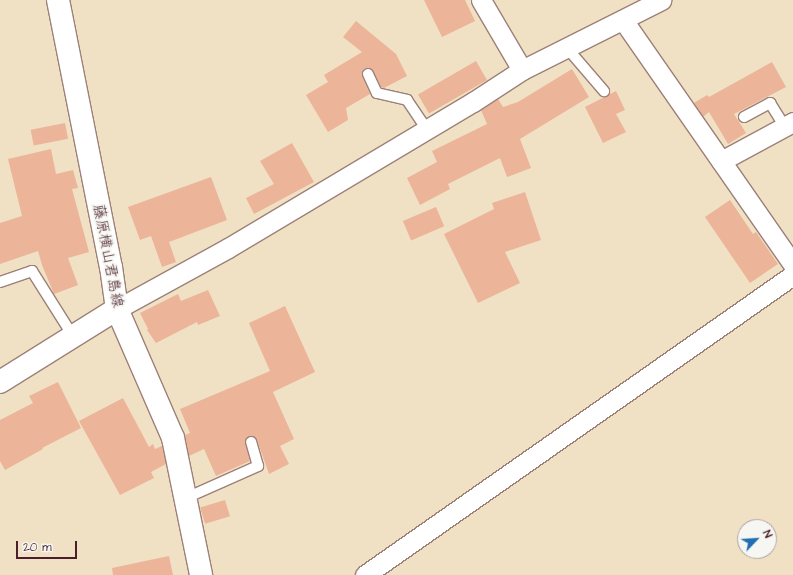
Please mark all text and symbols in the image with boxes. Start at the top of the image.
street label: 藤原横山君島線 [89,203,127,309]
north arrow [737,519,777,559]
text: N [759,528,776,540]
scale bar [18,533,79,559]
text: 20 m [23,539,52,556]

